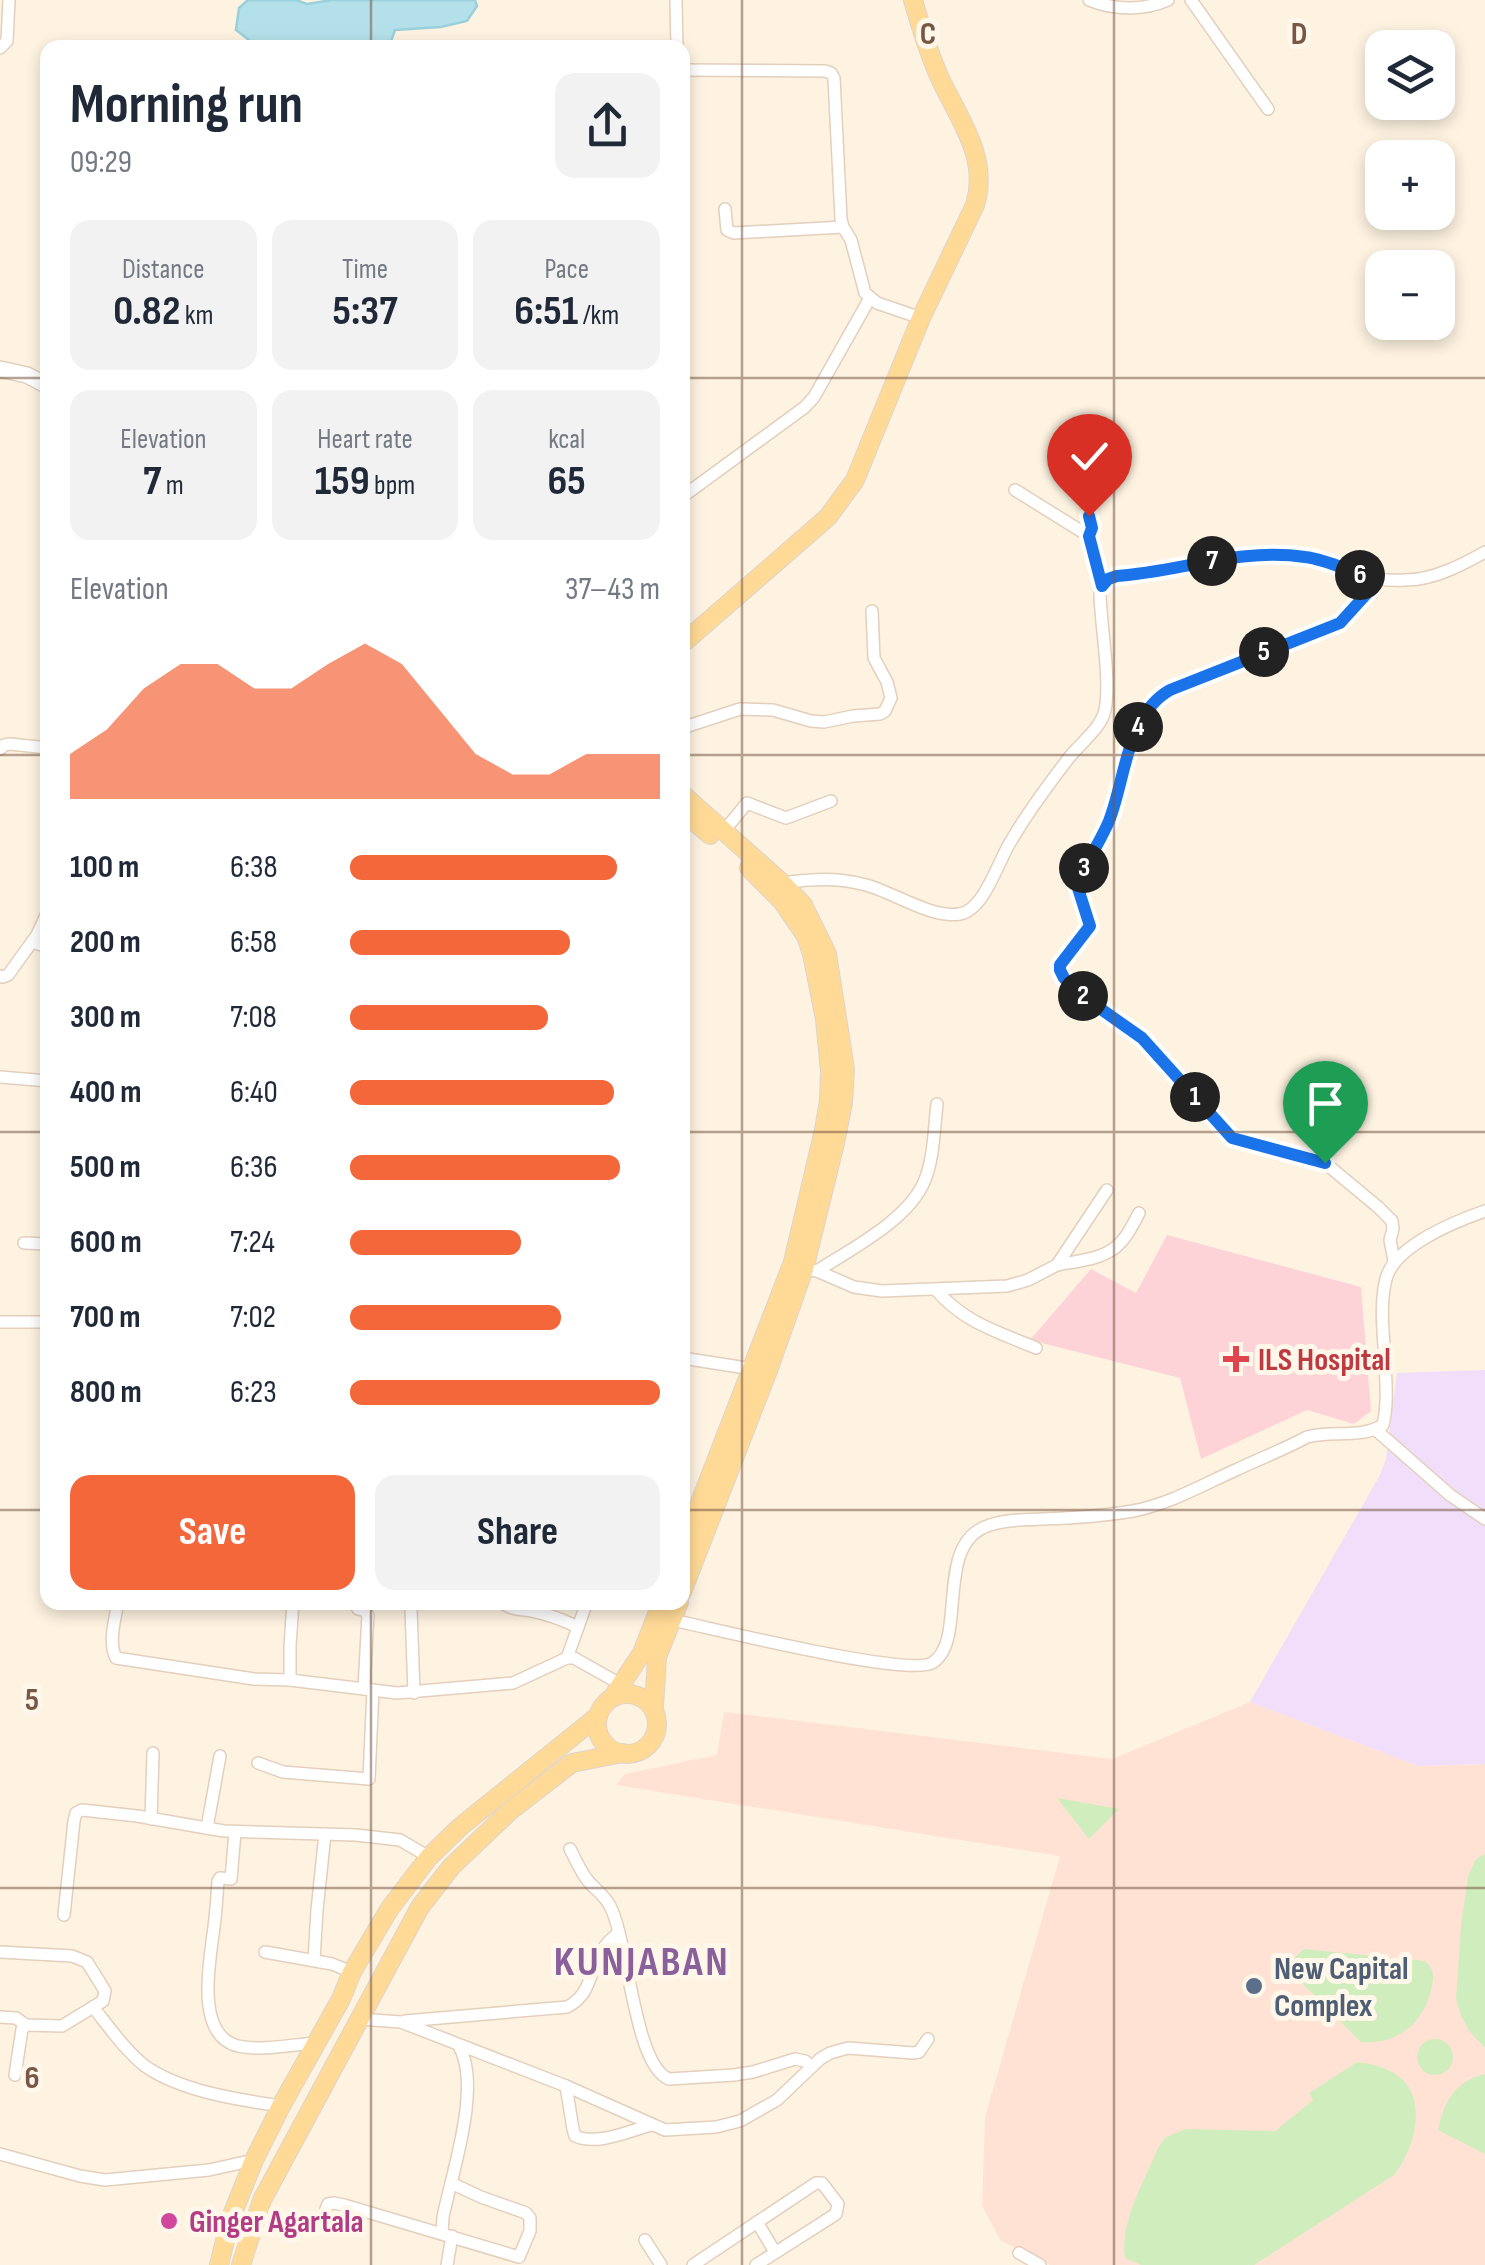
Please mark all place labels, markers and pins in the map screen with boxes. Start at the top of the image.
pin [1047,414,1132,517]
pin: 7 [1187,536,1237,586]
pin: 6 [1335,550,1385,600]
pin: 5 [1239,627,1289,677]
pin: 4 [1113,702,1163,752]
pin: 3 [1059,843,1109,893]
pin: 2 [1058,971,1108,1021]
pin [1283,1061,1368,1164]
pin: 1 [1170,1072,1220,1122]
place label: ILS Hospital [1258,1341,1391,1380]
marker: ILS Hospital [1223,1346,1249,1372]
place label: New Capital Complex [1274,1950,1409,2026]
marker: New Capital Complex [1243,1975,1265,1997]
place label: Ginger Agartala [189,2203,364,2242]
marker: Ginger Agartala [158,2210,180,2232]

